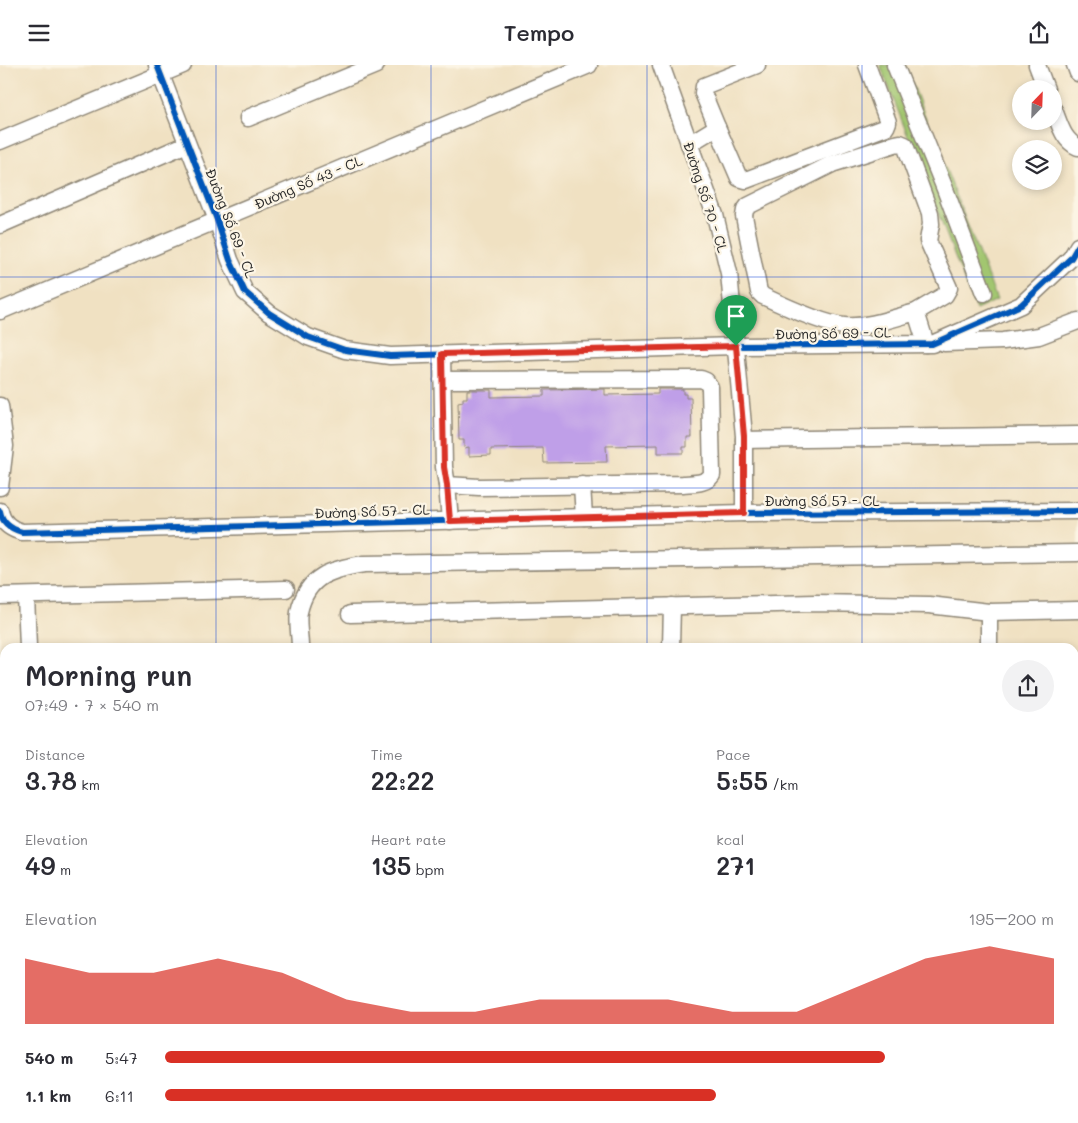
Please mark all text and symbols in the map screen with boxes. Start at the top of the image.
text: Tempo [504,18,574,47]
icon: menu [25,19,53,47]
icon: share [1025,19,1053,47]
north arrow [1012,80,1062,130]
map controls [1012,80,1062,190]
street label: Đường Số 70 - CL [679,139,733,256]
button: layers [1012,140,1062,190]
street label: Đường Số 43 - CL [251,150,366,213]
street label: Đường Số 69 - CL [201,165,261,281]
pin [715,295,757,346]
icon: arrive [722,302,750,330]
street label: Đường Số 69 - CL [775,322,892,344]
street label: Đường Số 57 - CL [764,491,880,510]
street label: Đường Số 57 - CL [314,499,431,523]
text: Morning run [25,657,192,693]
button: share [1002,660,1054,712]
text: 07:49 · 7 × 540 m [25,694,159,715]
text: Distance [25,745,85,764]
text: Time [371,745,403,764]
text: Pace [716,745,751,764]
text: 3.78 [25,764,77,796]
text: 22:22 [371,764,434,796]
text: 5:55 [716,764,768,796]
text: km [77,775,100,794]
text: /km [768,775,798,794]
text: Elevation [25,830,88,849]
text: Heart rate [371,830,446,849]
text: kcal [716,830,744,849]
text: 49 [25,849,55,881]
text: 135 [371,849,411,881]
text: 271 [716,849,755,881]
text: m [55,860,71,879]
text: bpm [411,860,444,879]
text: Elevation [25,908,97,929]
text: 195–200 m [968,908,1054,929]
text: 540 m [25,1047,73,1068]
text: 5:47 [105,1047,138,1068]
text: 1.1 km [25,1085,71,1106]
text: 6:11 [105,1085,134,1106]

